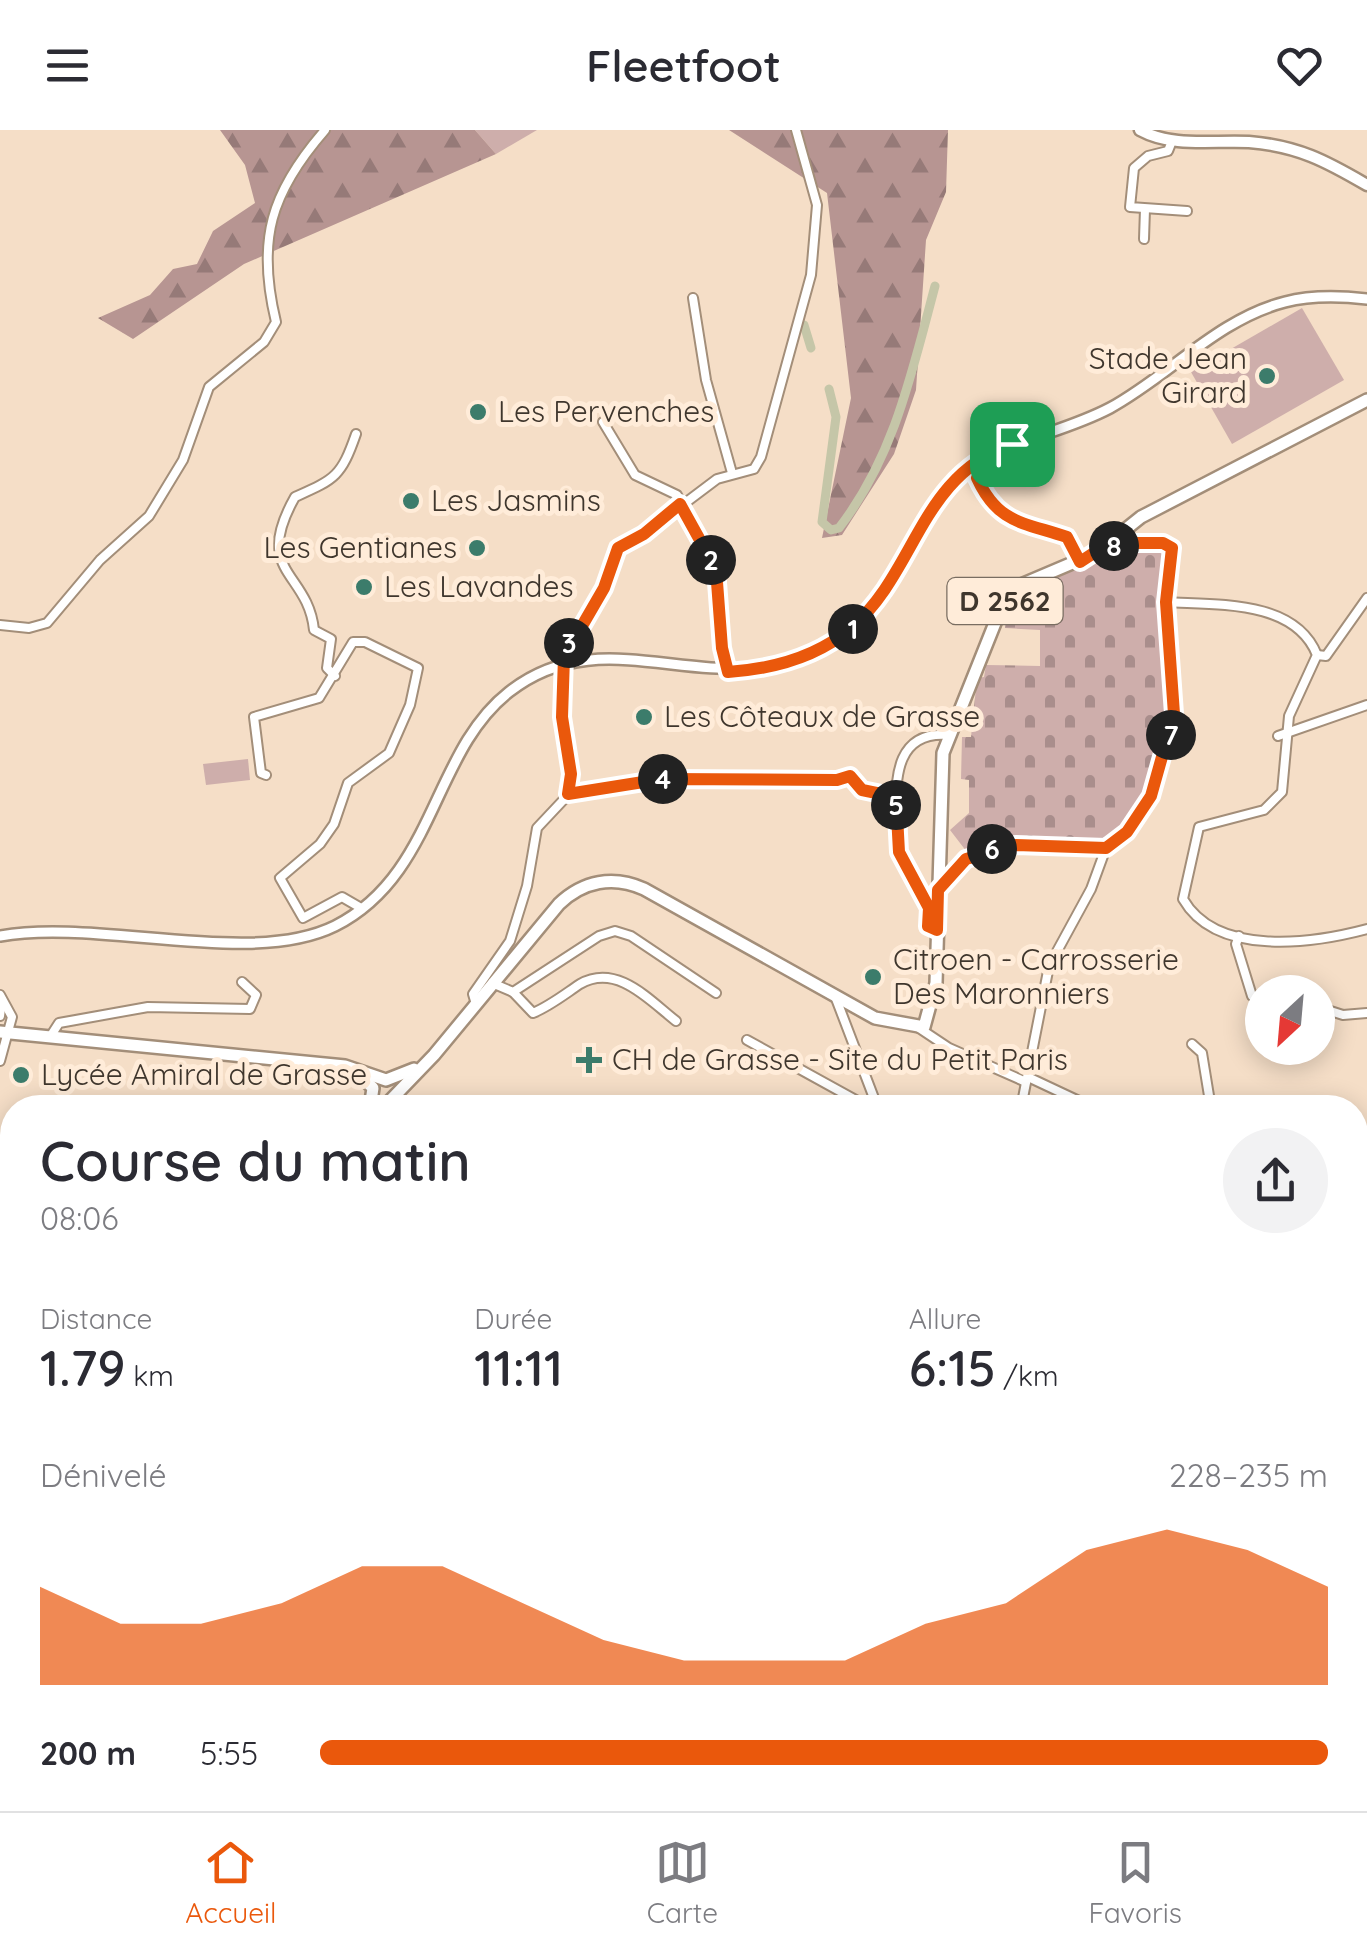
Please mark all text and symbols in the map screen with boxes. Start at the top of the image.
text: Fleetfoot [586,37,781,93]
icon: menu [40,38,95,93]
icon: heart [1272,38,1327,93]
place label: Stade Jean Girard [1089,339,1247,411]
marker: Stade Jean Girard [1256,365,1278,387]
place label: Les Pervenches [498,392,714,430]
marker: Les Pervenches [467,401,489,423]
pin [970,402,1055,487]
icon: arrive [985,417,1040,472]
place label: Les Jasmins [431,481,601,519]
marker: Les Jasmins [400,490,422,512]
pin: 8 [1089,521,1139,571]
place label: Les Gentianes [264,528,457,566]
text: 8 [1106,528,1122,563]
pin: 2 [686,535,736,585]
marker: Les Gentianes [466,537,488,559]
text: 2 [703,542,719,577]
place label: Les Lavandes [384,567,573,605]
marker: Les Lavandes [353,576,375,598]
road number: D 2562 [948,578,1062,624]
pin: 1 [828,604,878,654]
text: 1 [848,611,858,646]
pin: 3 [544,618,594,668]
text: 3 [561,625,577,660]
place label: Les Côteaux de Grasse [664,697,980,735]
marker: Les Côteaux de Grasse [633,706,655,728]
pin: 7 [1146,710,1196,760]
text: 7 [1163,717,1179,752]
pin: 4 [638,754,688,804]
text: 4 [655,761,671,796]
pin: 5 [871,780,921,830]
text: 5 [888,787,904,822]
pin: 6 [967,824,1017,874]
text: 6 [984,831,1000,866]
place label: Citroen - Carrosserie Des Maronniers [893,940,1179,1012]
marker: Citroen - Carrosserie Des Maronniers [862,966,884,988]
north arrow [1245,975,1335,1065]
map controls [1245,975,1335,1065]
place label: CH de Grasse - Site du Petit Paris [612,1040,1068,1078]
marker: CH de Grasse - Site du Petit Paris [576,1047,602,1073]
place label: Lycée Amiral de Grasse [41,1055,367,1093]
marker: Lycée Amiral de Grasse [10,1064,32,1086]
text: Course du matin [40,1126,471,1195]
button: share [1223,1128,1328,1233]
text: 08:06 [40,1198,119,1238]
text: Distance [40,1301,152,1336]
text: Durée [474,1301,552,1336]
text: Allure [909,1301,981,1336]
text: 1.79 [40,1336,126,1399]
text: 11:11 [474,1336,563,1399]
text: 6:15 [909,1336,996,1399]
text: km [126,1358,174,1393]
text: /km [996,1358,1059,1393]
text: Dénivelé [40,1455,167,1495]
text: 228–235 m [1169,1455,1328,1495]
text: 200 m [40,1733,136,1773]
text: 5:55 [200,1733,258,1773]
tab: Accueil [185,1835,276,1930]
tab: Carte [647,1835,718,1930]
tab: Favoris [1088,1835,1182,1930]

